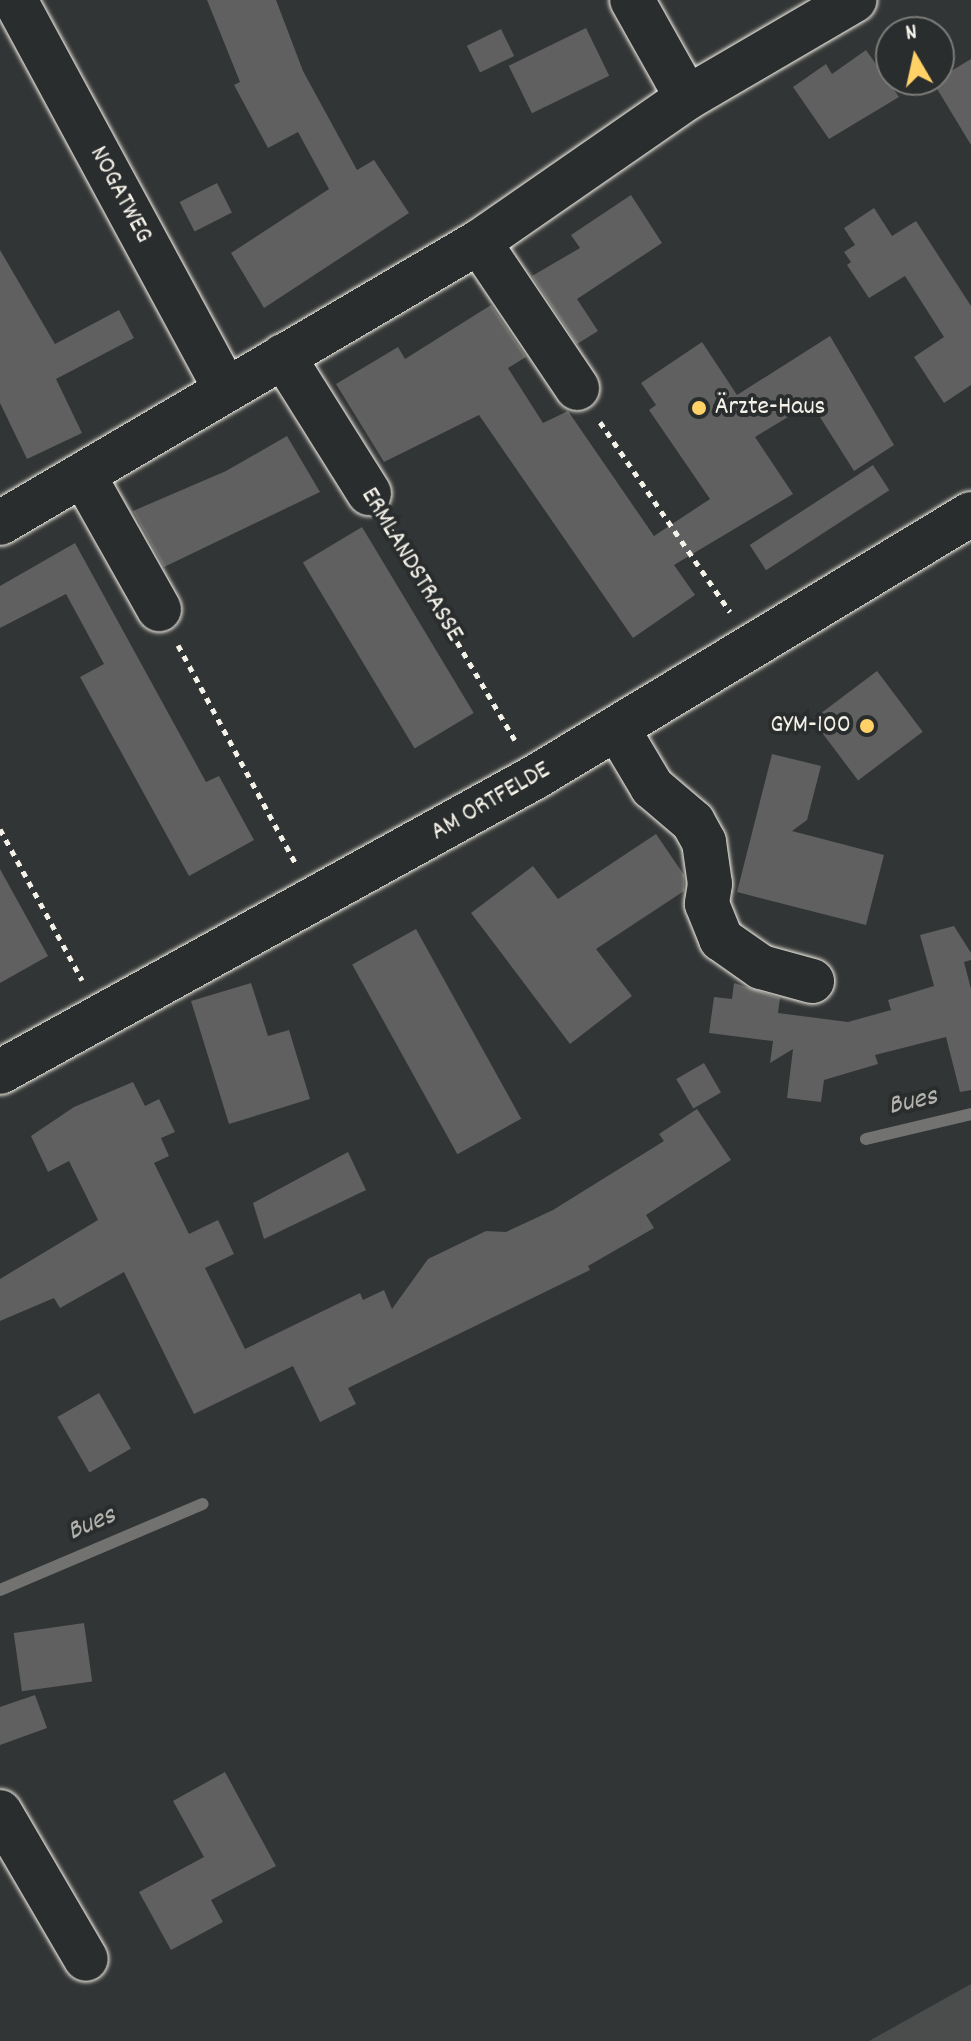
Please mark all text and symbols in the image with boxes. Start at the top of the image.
north arrow [875,16,955,96]
text: N [904,18,919,50]
street label: NOGATWEG [81,141,159,249]
place label: Ärzte-Haus [715,392,826,424]
marker: Ärzte-Haus [690,399,708,417]
street label: ERMLANDSTRASSE [353,482,469,648]
place label: GYM-100 [770,710,851,742]
marker: GYM-100 [858,717,876,735]
street label: AM ORTFELDE [426,755,556,849]
water label: Bues [885,1081,941,1125]
water label: Bues [63,1500,121,1550]

